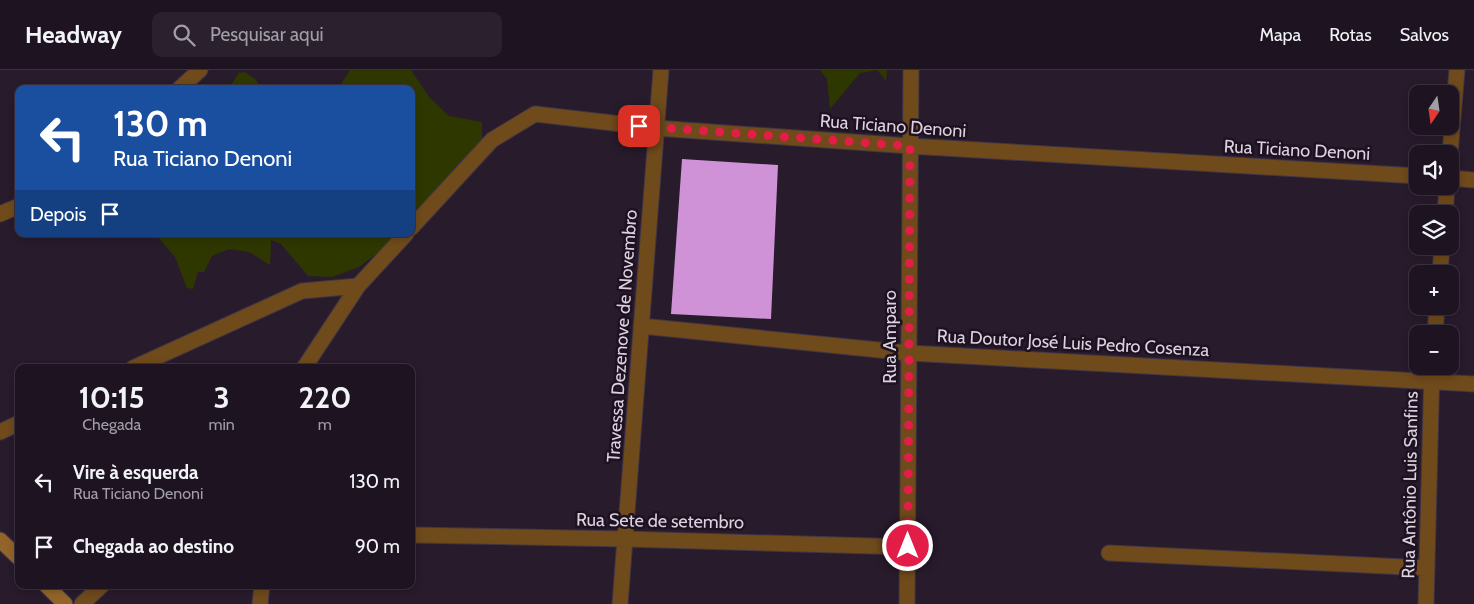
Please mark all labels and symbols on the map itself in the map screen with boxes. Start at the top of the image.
north arrow [1409,85,1459,135]
pin [618,105,660,147]
street label: Rua Ticiano Denoni [819,110,967,142]
street label: Rua Ticiano Denoni [1223,135,1371,165]
street label: Travessa Dezenove de Novembro [602,209,642,463]
street label: Rua Amparo [879,290,901,384]
street label: Rua Doutor José Luis Pedro Cosenza [936,325,1210,361]
street label: Rua Antônio Luis Sanfins [1397,391,1423,579]
street label: Rua Sete de setembro [576,509,744,533]
position arrow [881,519,933,571]

